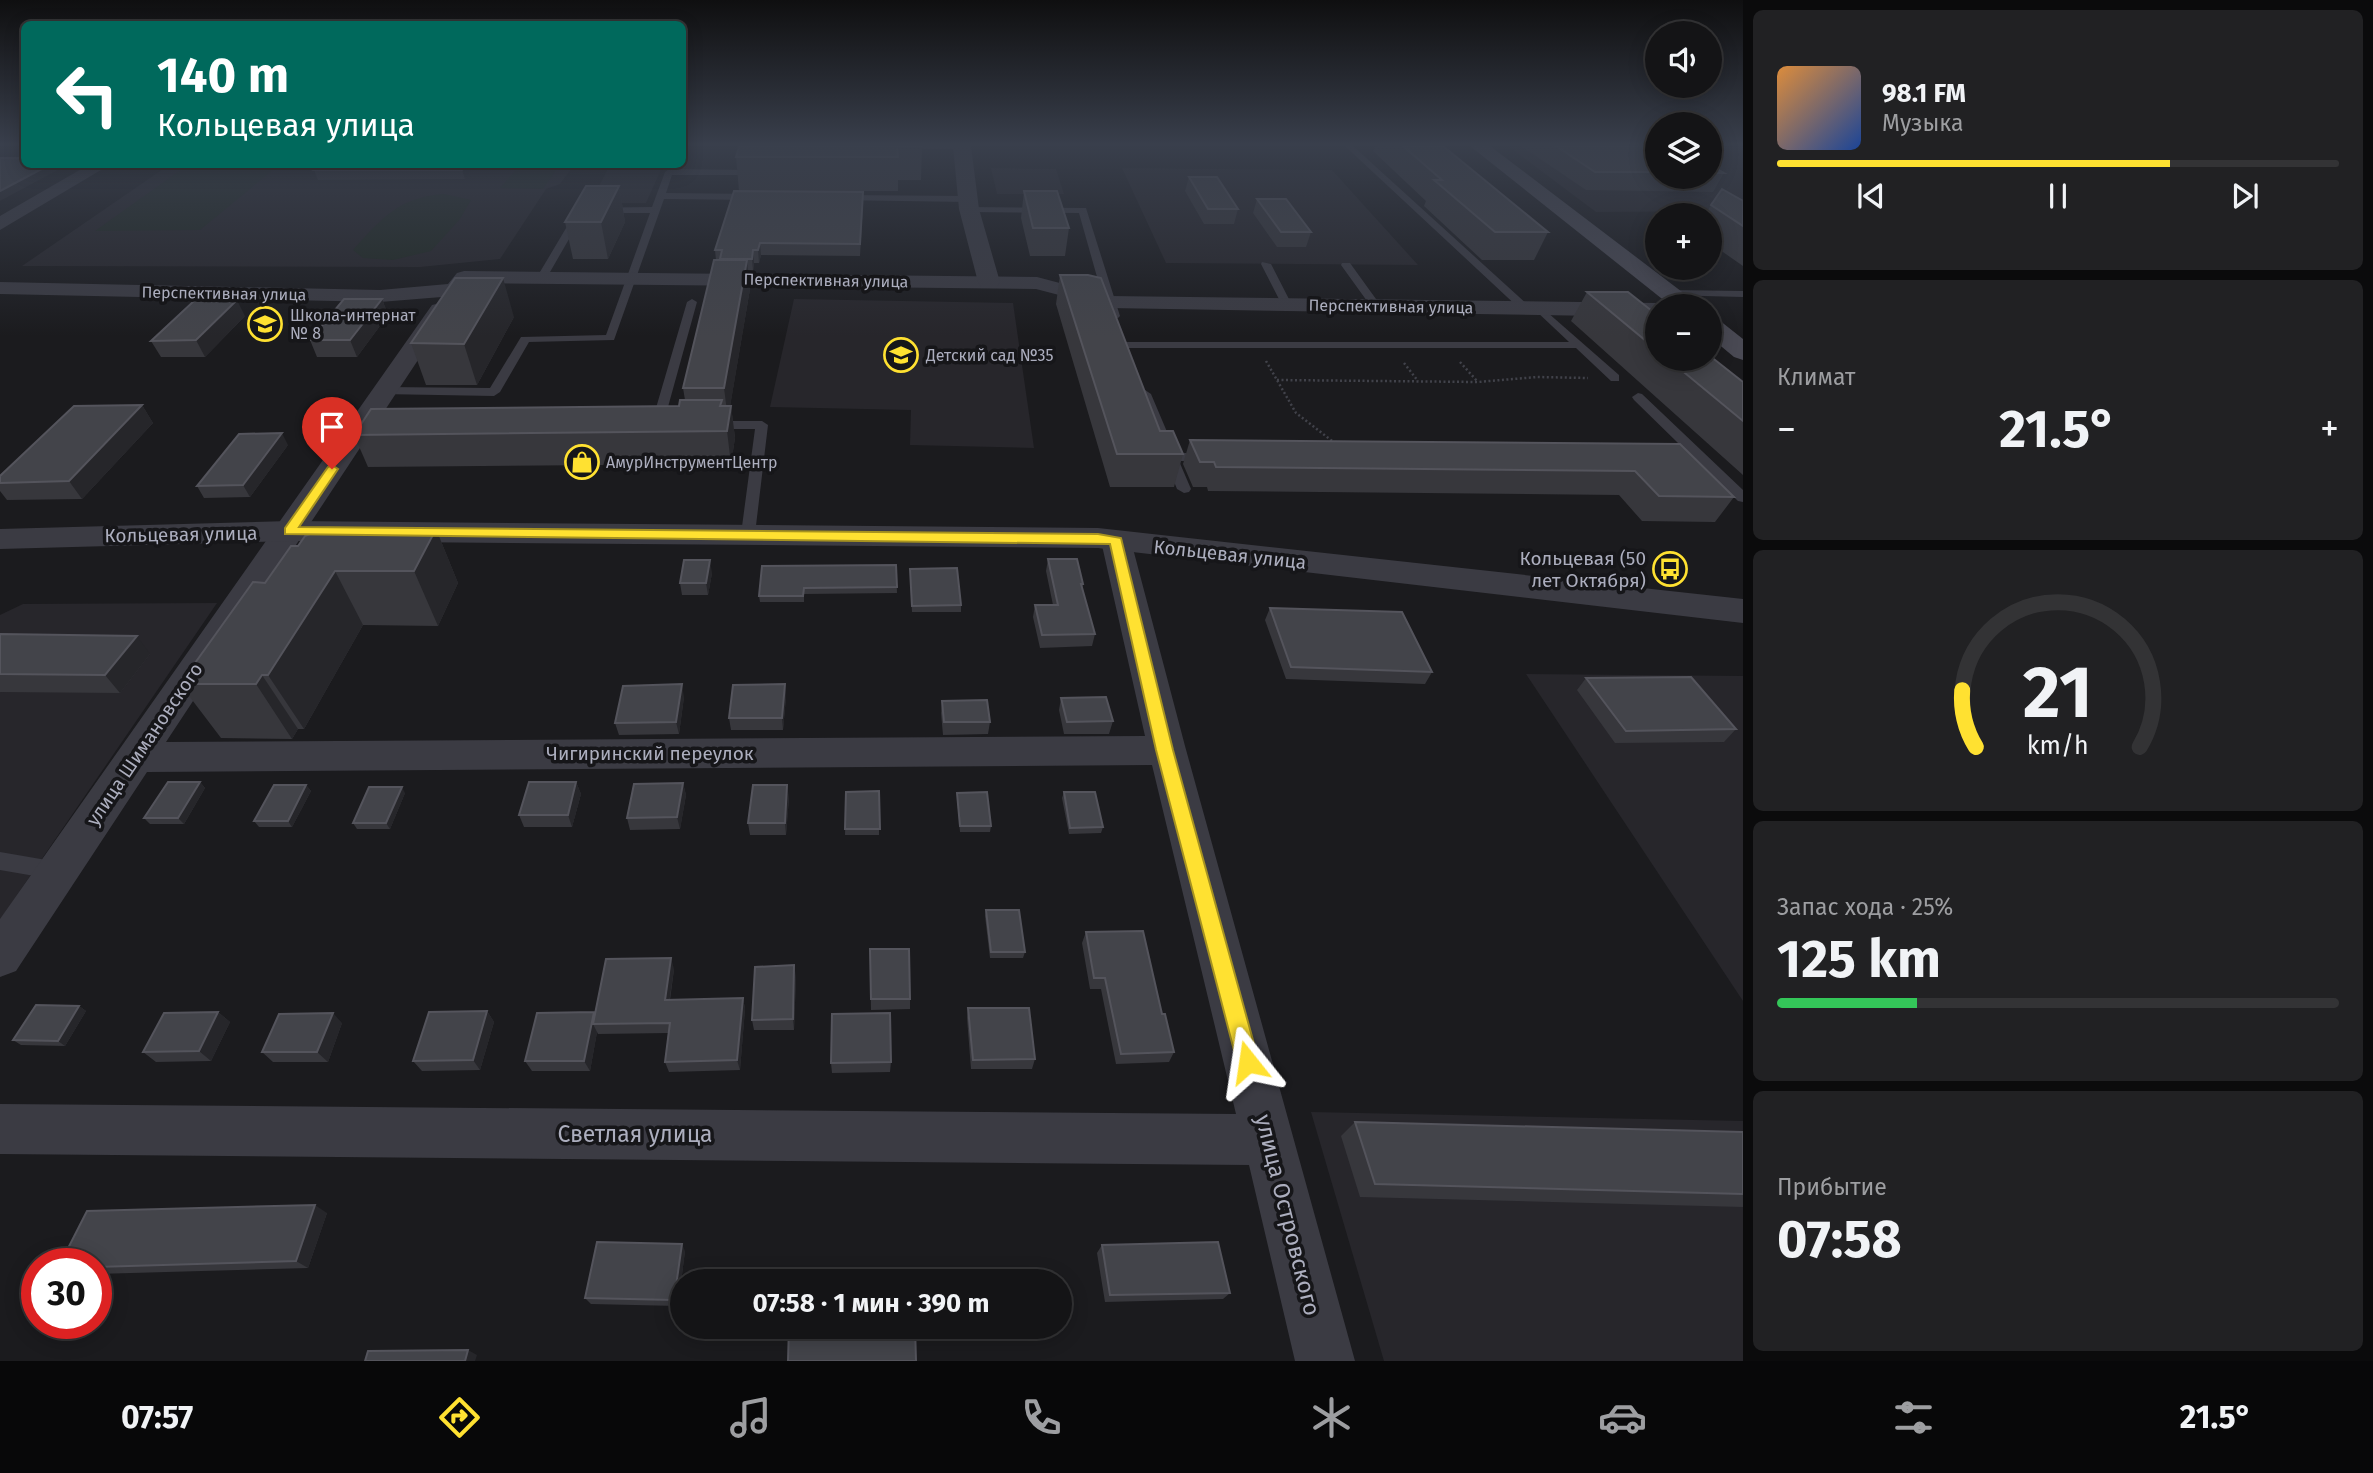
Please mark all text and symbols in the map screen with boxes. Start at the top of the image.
map controls [1645,21,1722,371]
button: sound [1645,21,1722,98]
text: 140 m [157,46,289,105]
icon: left [42,49,133,140]
text: 98.1 FM [1882,78,1966,109]
text: Кольцевая улица [157,106,415,144]
text: Музыка [1882,109,1963,137]
button: layers [1645,112,1722,189]
icon: previous [1852,177,1890,215]
icon: pause [2039,177,2077,215]
icon: next [2226,177,2264,215]
button: + [1645,203,1722,280]
street label: Перспективная улица [743,270,909,291]
street label: Перспективная улица [141,283,307,304]
button: − [1645,294,1722,371]
street label: Перспективная улица [1308,296,1474,317]
school or university icon: Школа-интернат № 8 [246,305,284,343]
place label: Школа-интернат № 8 [290,306,416,343]
school or university icon: Детский сад №35 [882,336,920,374]
place label: Детский сад №35 [925,346,1054,365]
text: Климат [1777,363,1855,391]
pin [302,397,362,469]
text: 21.5° [1999,398,2117,461]
text: − [1777,406,1796,452]
text: + [2320,406,2339,452]
icon: arrive [313,408,351,446]
shop icon: АмурИнструментЦентр [563,443,601,481]
place label: АмурИнструментЦентр [606,453,777,472]
street label: Кольцевая улица [104,522,258,547]
street label: Кольцевая улица [1153,535,1307,574]
place label: Кольцевая (50 лет Октября) [1519,547,1646,592]
bus stop icon: Кольцевая (50 лет Октября) [1651,550,1689,588]
text: 21 [2023,649,2093,736]
street label: улица Шимановского [81,658,208,830]
text: km/h [2027,730,2089,760]
street label: Чигиринский переулок [546,742,754,765]
text: Запас хода · 25% [1777,893,1953,921]
text: 125 km [1777,928,1941,991]
position arrow [1211,1025,1285,1099]
street label: улица Островского [1249,1112,1327,1318]
street label: Светлая улица [557,1120,713,1148]
text: Прибытие [1777,1173,1887,1201]
text: 07:58 [1777,1208,1902,1271]
speed limit sign: 30 [21,1248,112,1339]
text: 07:58 · 1 мин · 390 m [753,1288,989,1319]
icon: directions [435,1393,484,1442]
icon: music [726,1393,775,1442]
icon: phone [1017,1393,1066,1442]
icon: climate [1307,1393,1356,1442]
icon: car [1598,1393,1647,1442]
icon: filters [1889,1393,1938,1442]
text: 07:57 [121,1398,193,1436]
text: 21.5° [2180,1398,2252,1436]

